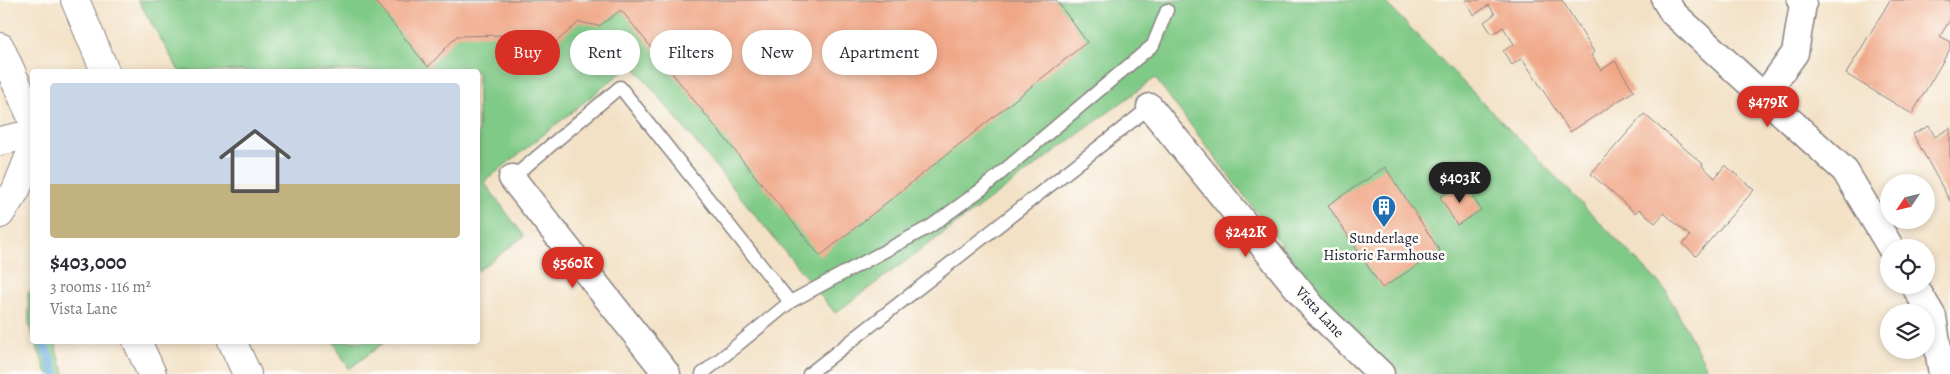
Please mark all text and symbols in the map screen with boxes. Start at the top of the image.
chip: Buy [495,30,560,75]
chip: Rent [570,30,640,75]
chip: Filters [650,30,732,75]
chip: New [742,30,812,75]
chip: Apartment [822,30,937,75]
pin: $479K [1733,86,1803,128]
text: $479K [1748,91,1788,113]
icon: home [210,116,300,206]
pin: $403K [1425,162,1495,204]
text: $403K [1440,167,1480,189]
north arrow [1880,174,1935,229]
map controls [1880,174,1935,359]
building icon: Sunderlage Historic Farmhouse [1371,194,1397,228]
pin: $242K [1211,216,1281,258]
text: $242K [1226,221,1266,243]
place label: Sunderlage Historic Farmhouse [1323,228,1445,265]
button: locate [1880,239,1935,294]
pin: $560K [538,246,608,289]
text: $403,000 [50,248,127,276]
text: $560K [553,252,593,274]
text: 3 rooms · 116 m² [50,276,151,298]
street label: Vista Lane [1290,281,1349,342]
text: Vista Lane [50,298,117,320]
button: layers [1880,304,1935,359]

